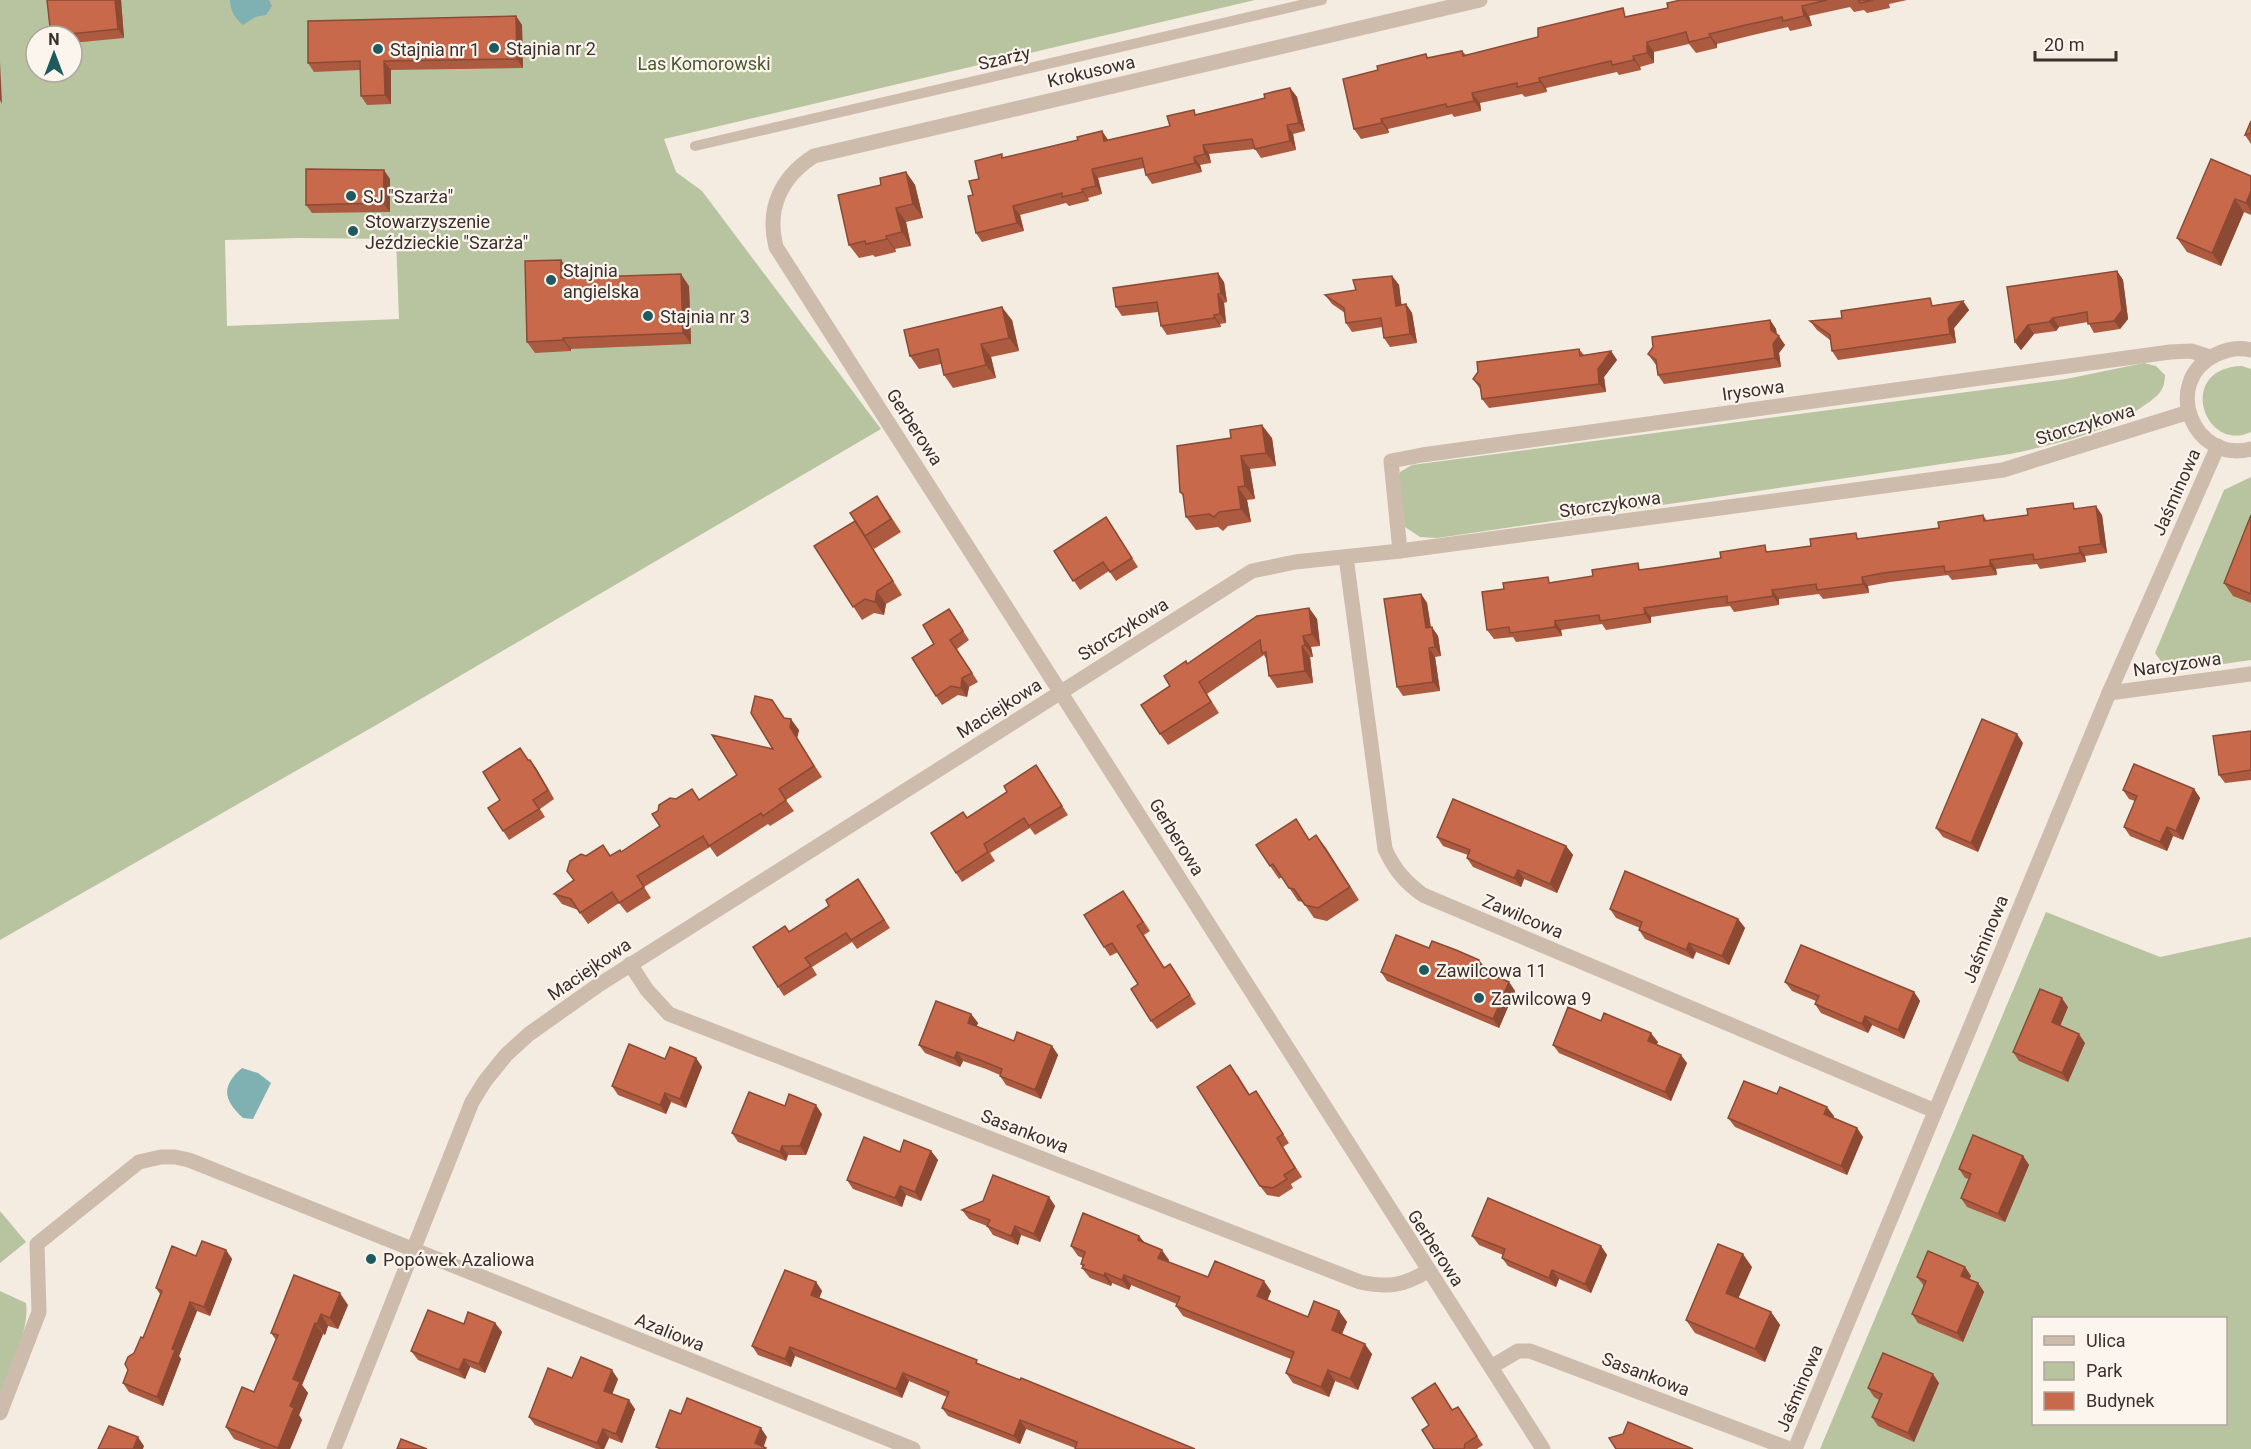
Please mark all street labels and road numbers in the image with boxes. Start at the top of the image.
street label: Szarży [976,42,1033,74]
street label: Krokusowa [1045,51,1137,91]
street label: Irysowa [1721,375,1785,405]
street label: Gerberowa [882,385,948,469]
street label: Storczykowa [2033,399,2137,449]
street label: Jaśminowa [2148,445,2204,539]
street label: Storczykowa [1558,486,1662,522]
street label: Storczykowa [1074,593,1172,665]
street label: Narcyzowa [2132,647,2222,681]
street label: Maciejkowa [953,674,1045,742]
street label: Gerberowa [1145,795,1209,879]
street label: Zawilcowa [1479,890,1567,942]
street label: Jaśminowa [1958,892,2012,986]
street label: Maciejkowa [543,933,635,1005]
street label: Sasankowa [978,1105,1072,1157]
street label: Gerberowa [1403,1206,1469,1290]
street label: Azaliowa [632,1309,708,1355]
street label: Jaśminowa [1771,1341,1827,1435]
street label: Sasankowa [1599,1348,1693,1400]

